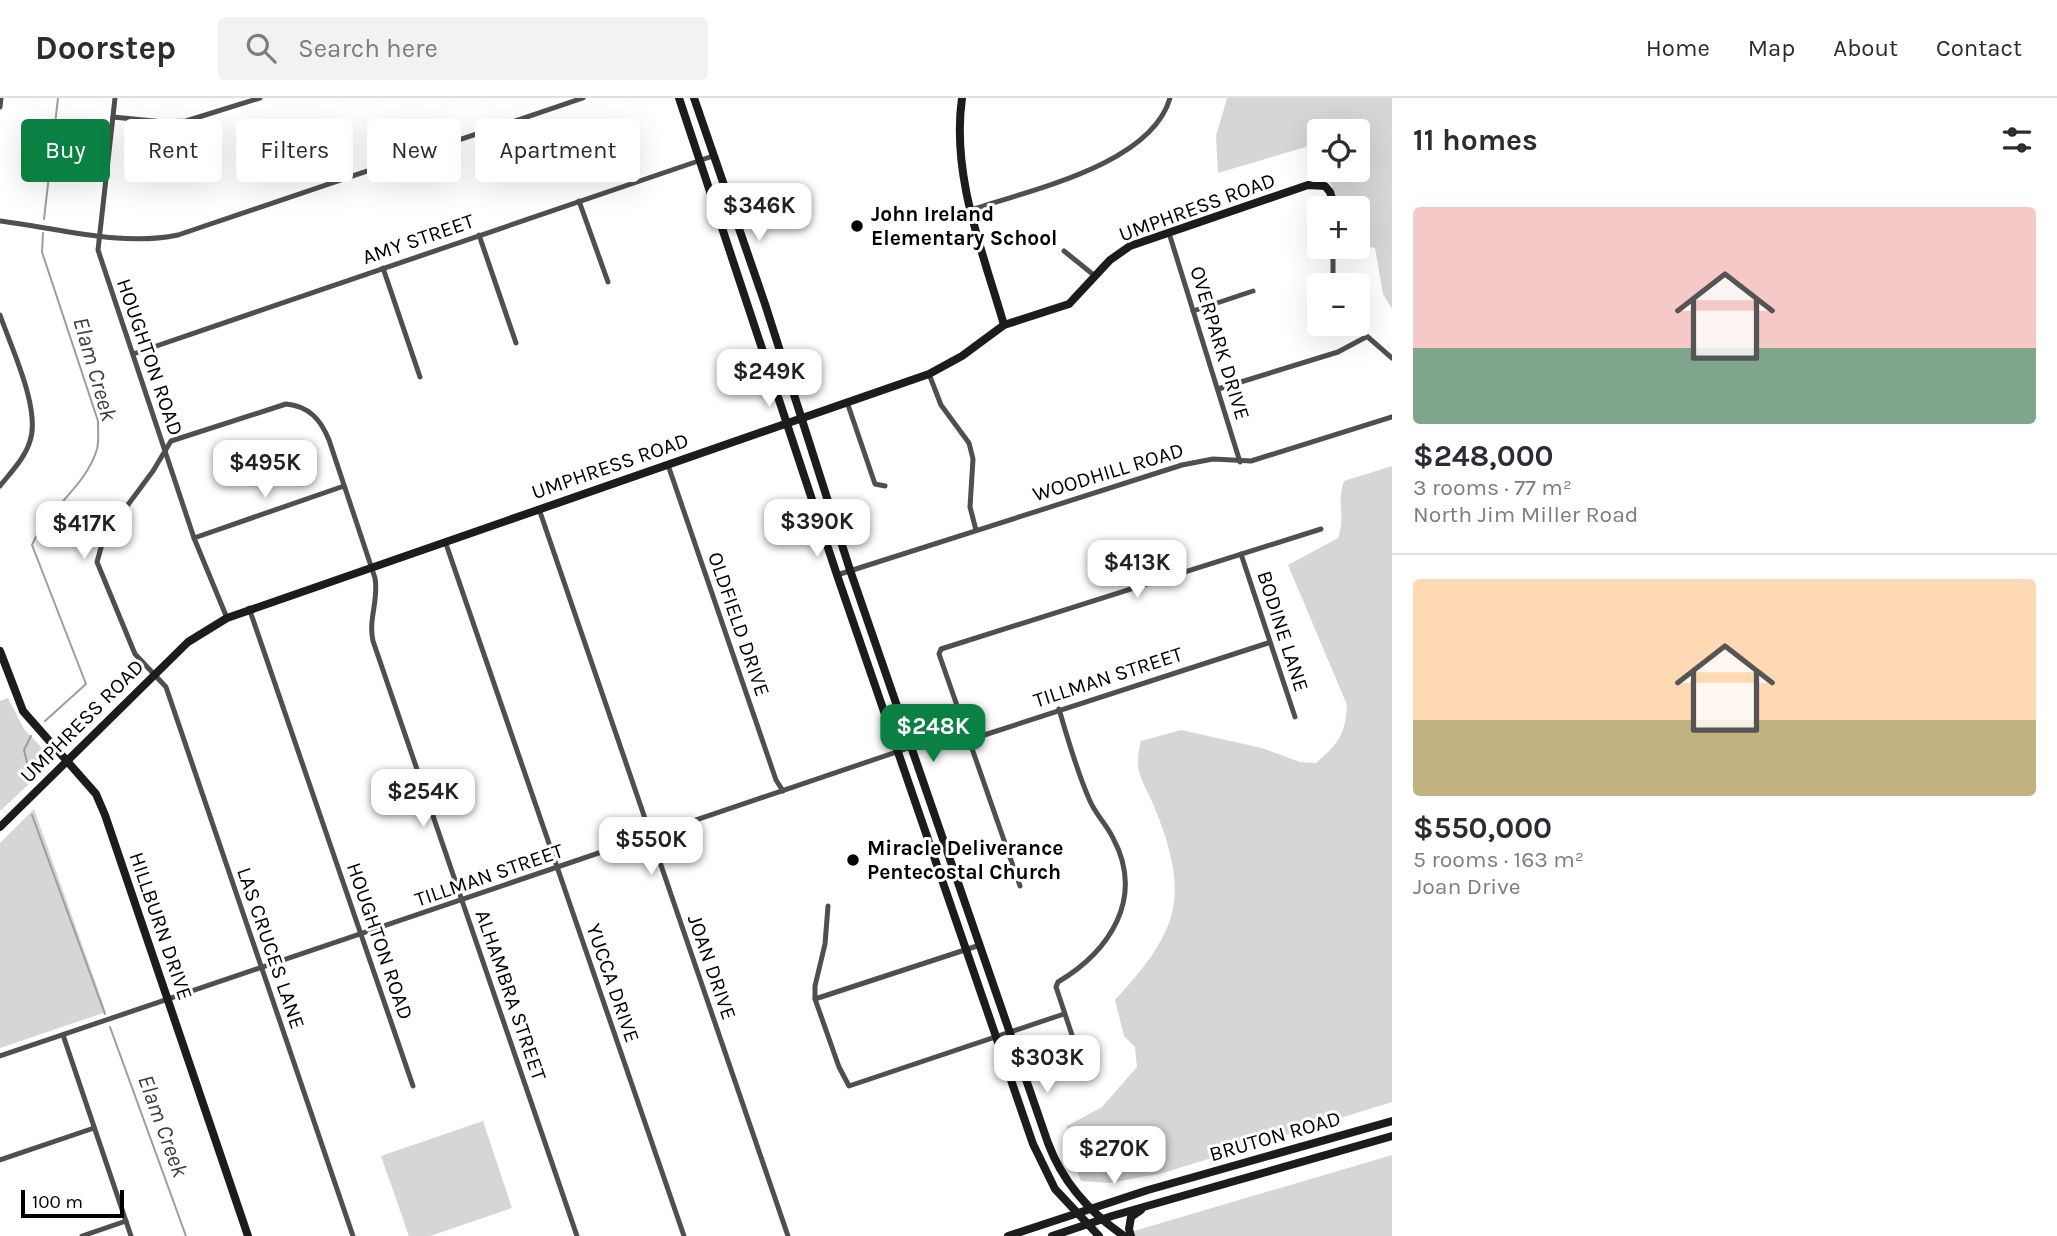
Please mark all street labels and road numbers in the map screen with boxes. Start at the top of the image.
street label: UMPHRESS ROAD [1116,168,1278,246]
street label: AMY STREET [359,209,477,269]
street label: OVERPARK DRIVE [1185,263,1255,423]
street label: HOUGHTON ROAD [112,275,188,439]
street label: UMPHRESS ROAD [528,428,692,504]
street label: WOODHILL ROAD [1030,438,1186,506]
street label: OLDFIELD DRIVE [703,549,775,699]
street label: BODINE LANE [1252,568,1314,694]
street label: TILLMAN STREET [1030,641,1186,712]
street label: UMPHRESS ROAD [15,654,149,788]
street label: TILLMAN STREET [412,838,567,912]
street label: HILLBURN DRIVE [124,849,198,1003]
street label: HOUGHTON ROAD [342,859,418,1023]
street label: LAS CRUCES LANE [232,864,310,1032]
street label: ALHAMBRA STREET [471,907,552,1084]
street label: JOAN DRIVE [683,911,741,1023]
street label: YUCCA DRIVE [581,920,645,1046]
street label: BRUTON ROAD [1207,1106,1343,1166]

